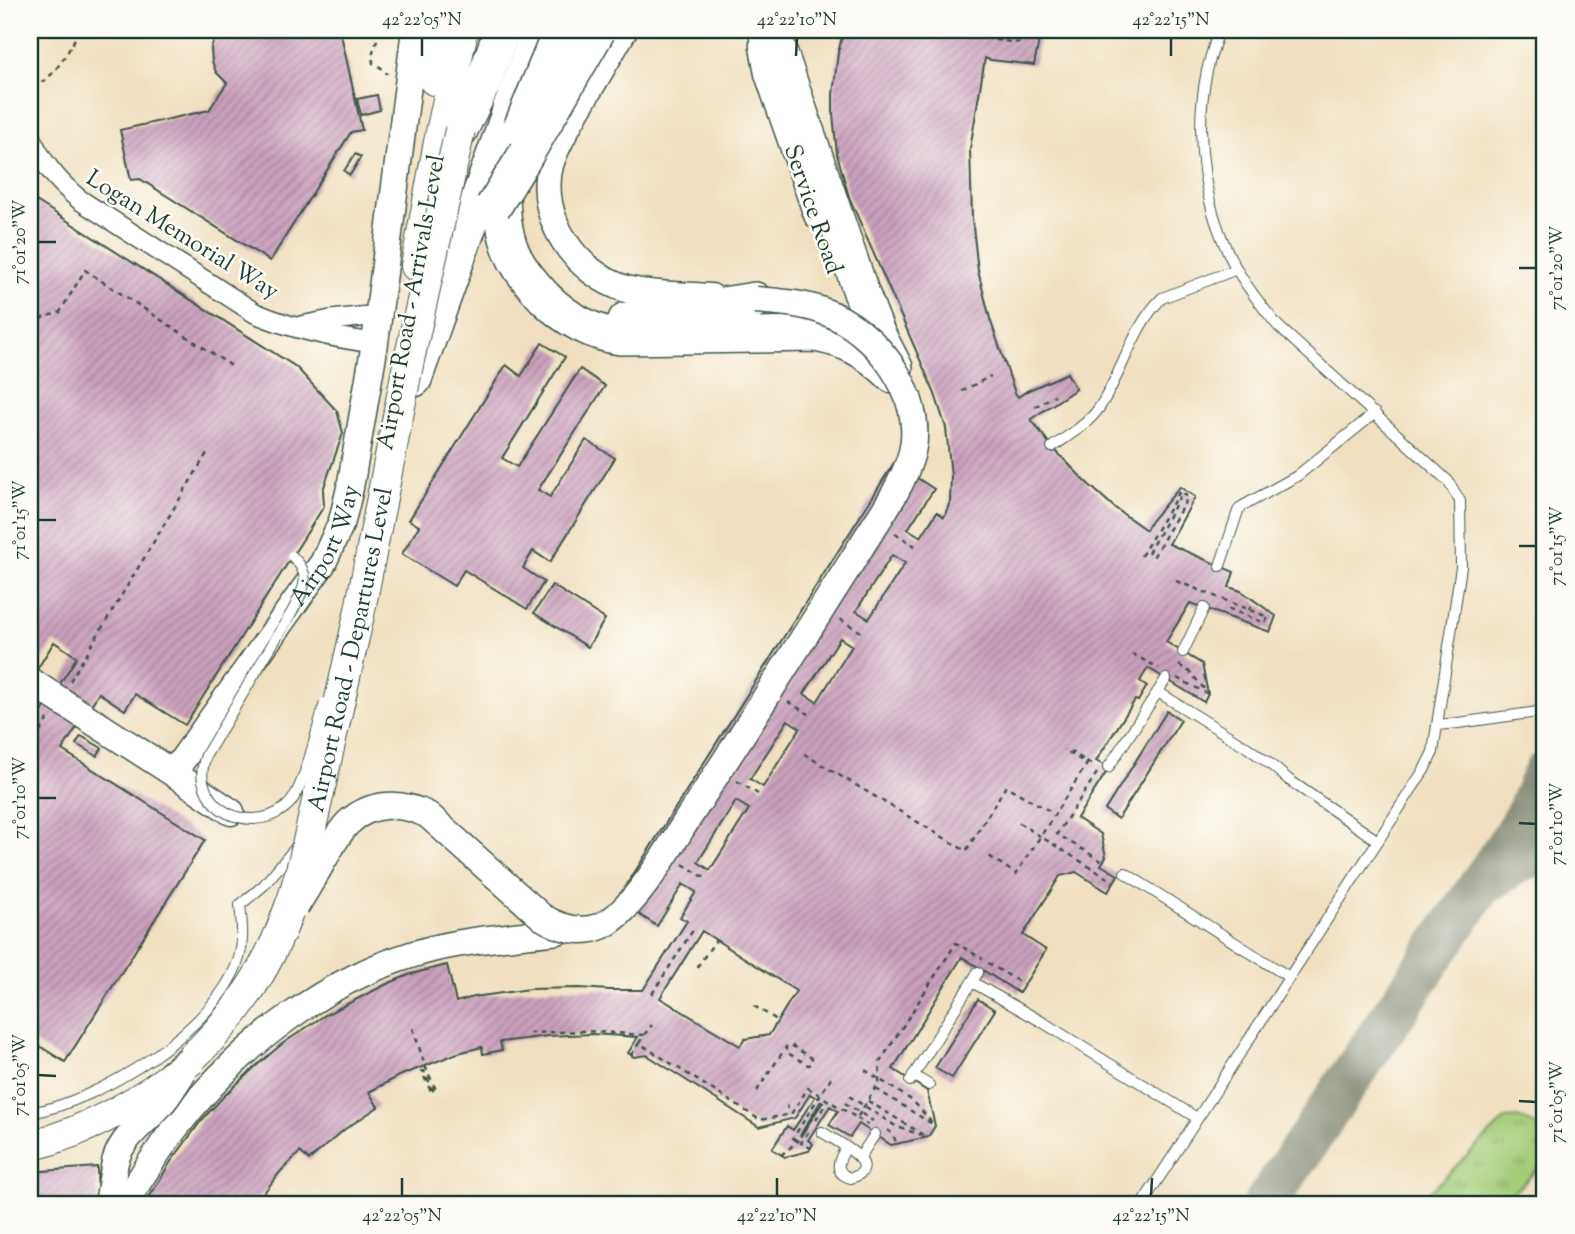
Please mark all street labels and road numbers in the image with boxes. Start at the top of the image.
street label: Service Road [774,140,850,279]
street label: Airport Road - Arrivals Level [369,151,455,453]
street label: Logan Memorial Way [79,162,285,309]
street label: Airport Way [282,482,369,614]
street label: Airport Road - Departures Level [300,484,403,816]

